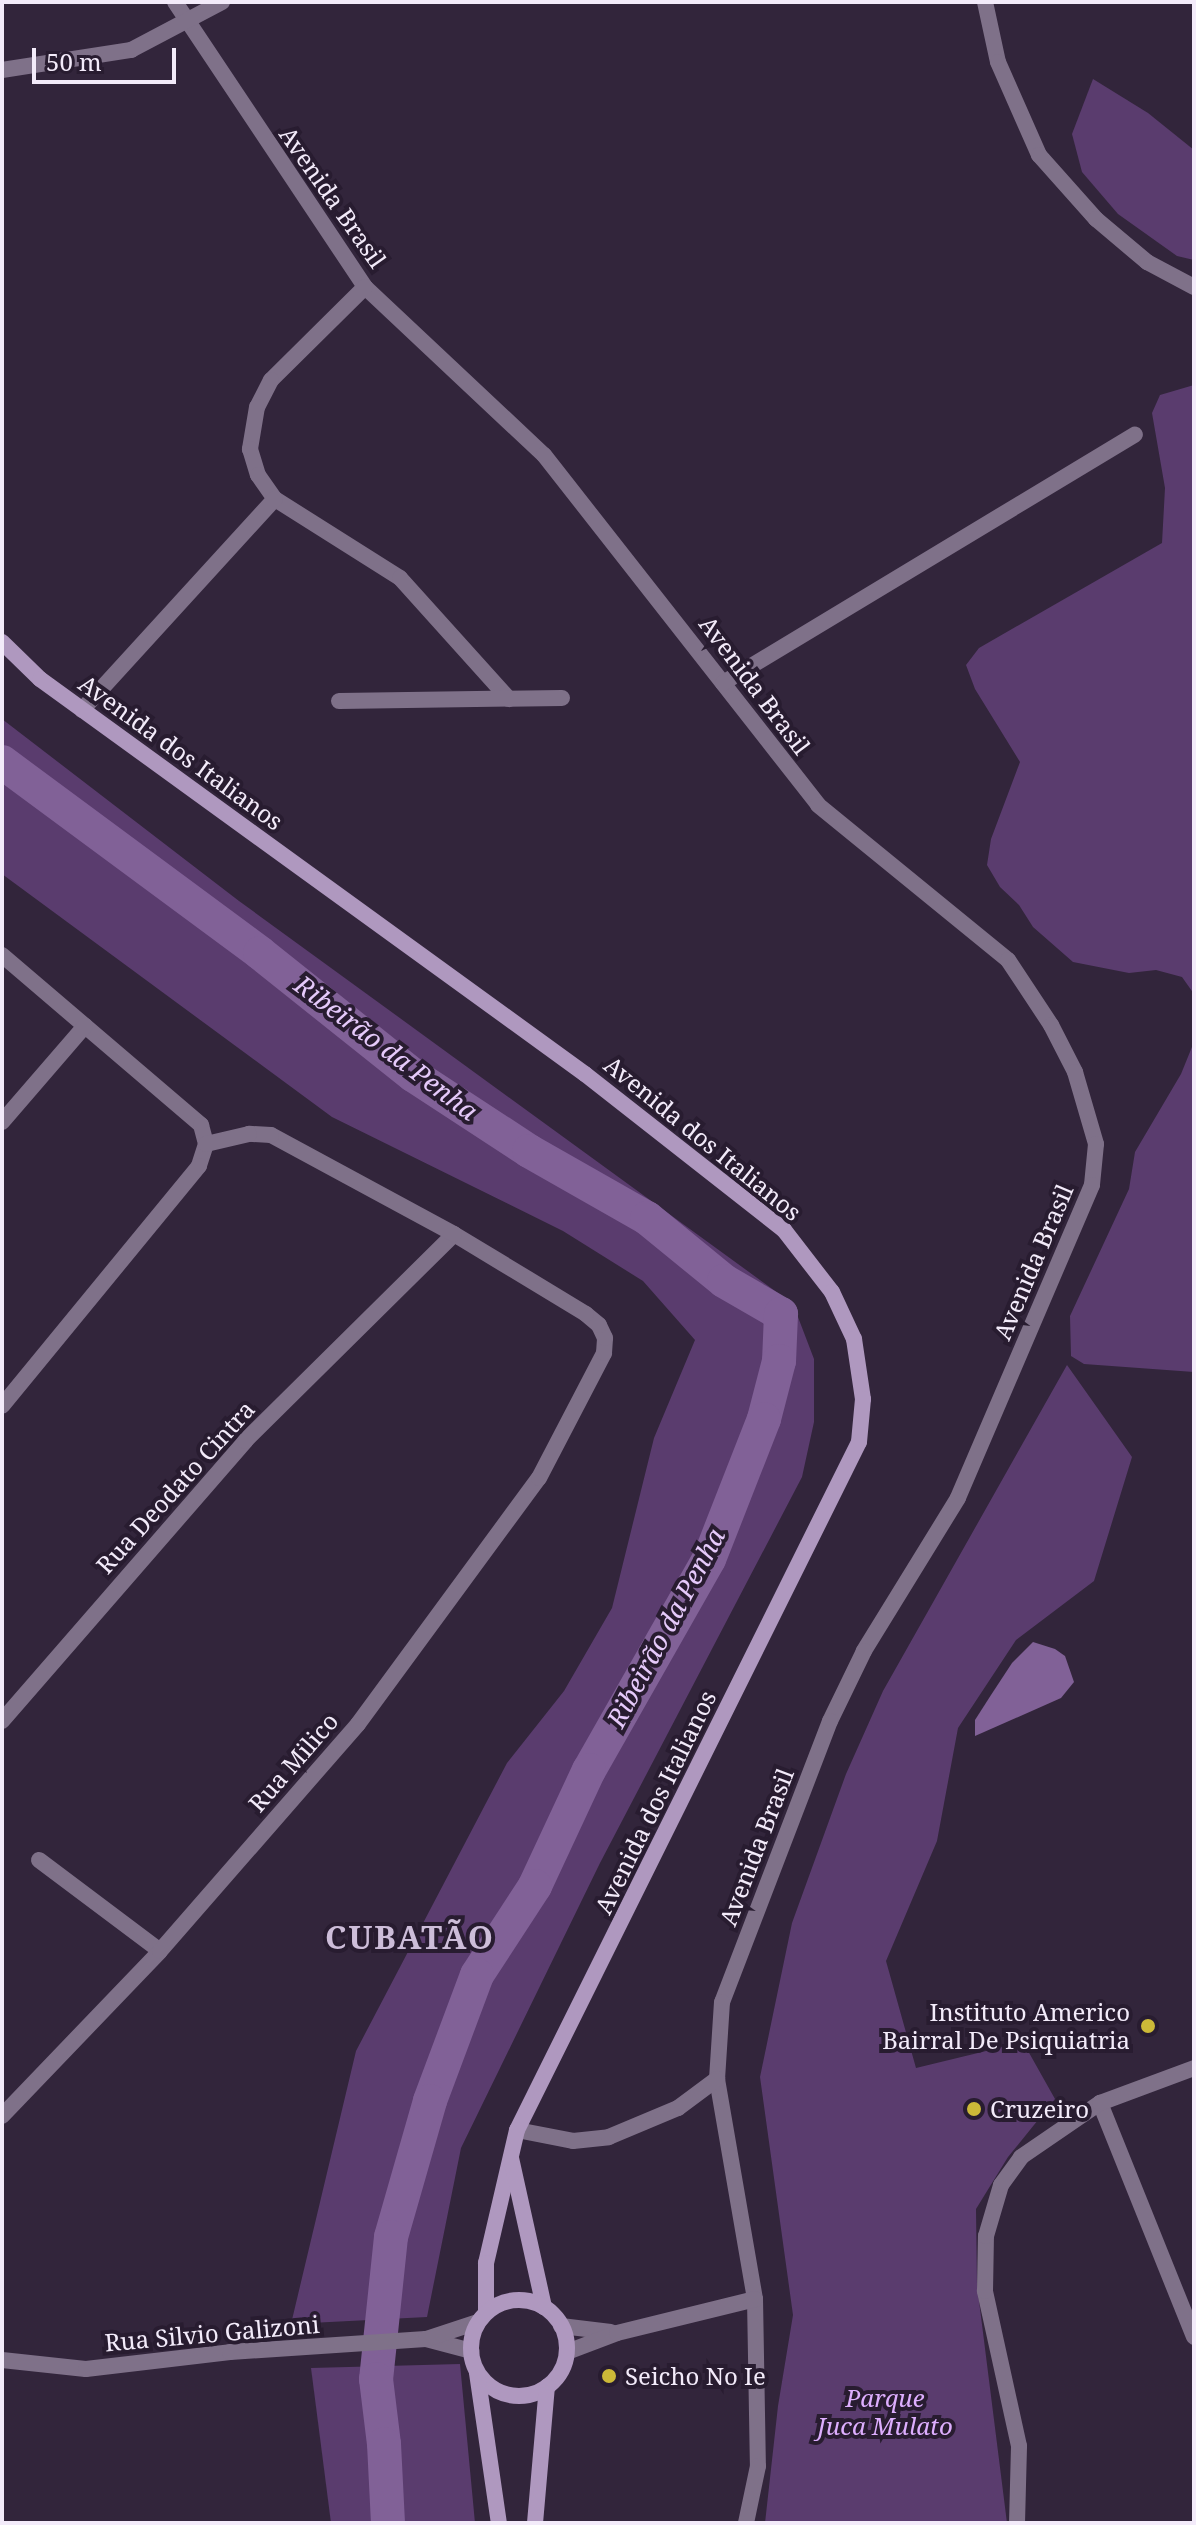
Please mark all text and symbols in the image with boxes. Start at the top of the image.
scale bar [36,32,180,82]
text: 50 m [46,45,102,78]
street label: Avenida Brasil [274,121,392,273]
street label: Avenida Brasil [694,610,816,760]
street label: Avenida dos Italianos [73,668,289,836]
water label: Ribeirão da Penha [288,969,484,1127]
street label: Avenida dos Italianos [599,1050,807,1226]
street label: Avenida Brasil [987,1180,1079,1344]
street label: Rua Deodato Cintra [90,1395,260,1579]
water label: Ribeirão da Penha [600,1523,732,1733]
street label: Avenida dos Italianos [588,1686,722,1918]
street label: Rua Milico [242,1707,344,1817]
street label: Avenida Brasil [713,1764,799,1930]
district label: CUBATÃO [325,1918,495,1956]
place label: Instituto Americo Bairral De Psiquiatria [882,1998,1130,2054]
marker: Instituto Americo Bairral De Psiquiatria [1137,2015,1159,2037]
place label: Cruzeiro [990,2095,1089,2123]
marker: Cruzeiro [965,2100,983,2118]
street label: Rua Silvio Galizoni [103,2309,321,2357]
place label: Seicho No Ie [625,2362,766,2390]
marker: Seicho No Ie [600,2367,618,2385]
park label: Parque Juca Mulato [817,2384,953,2440]

